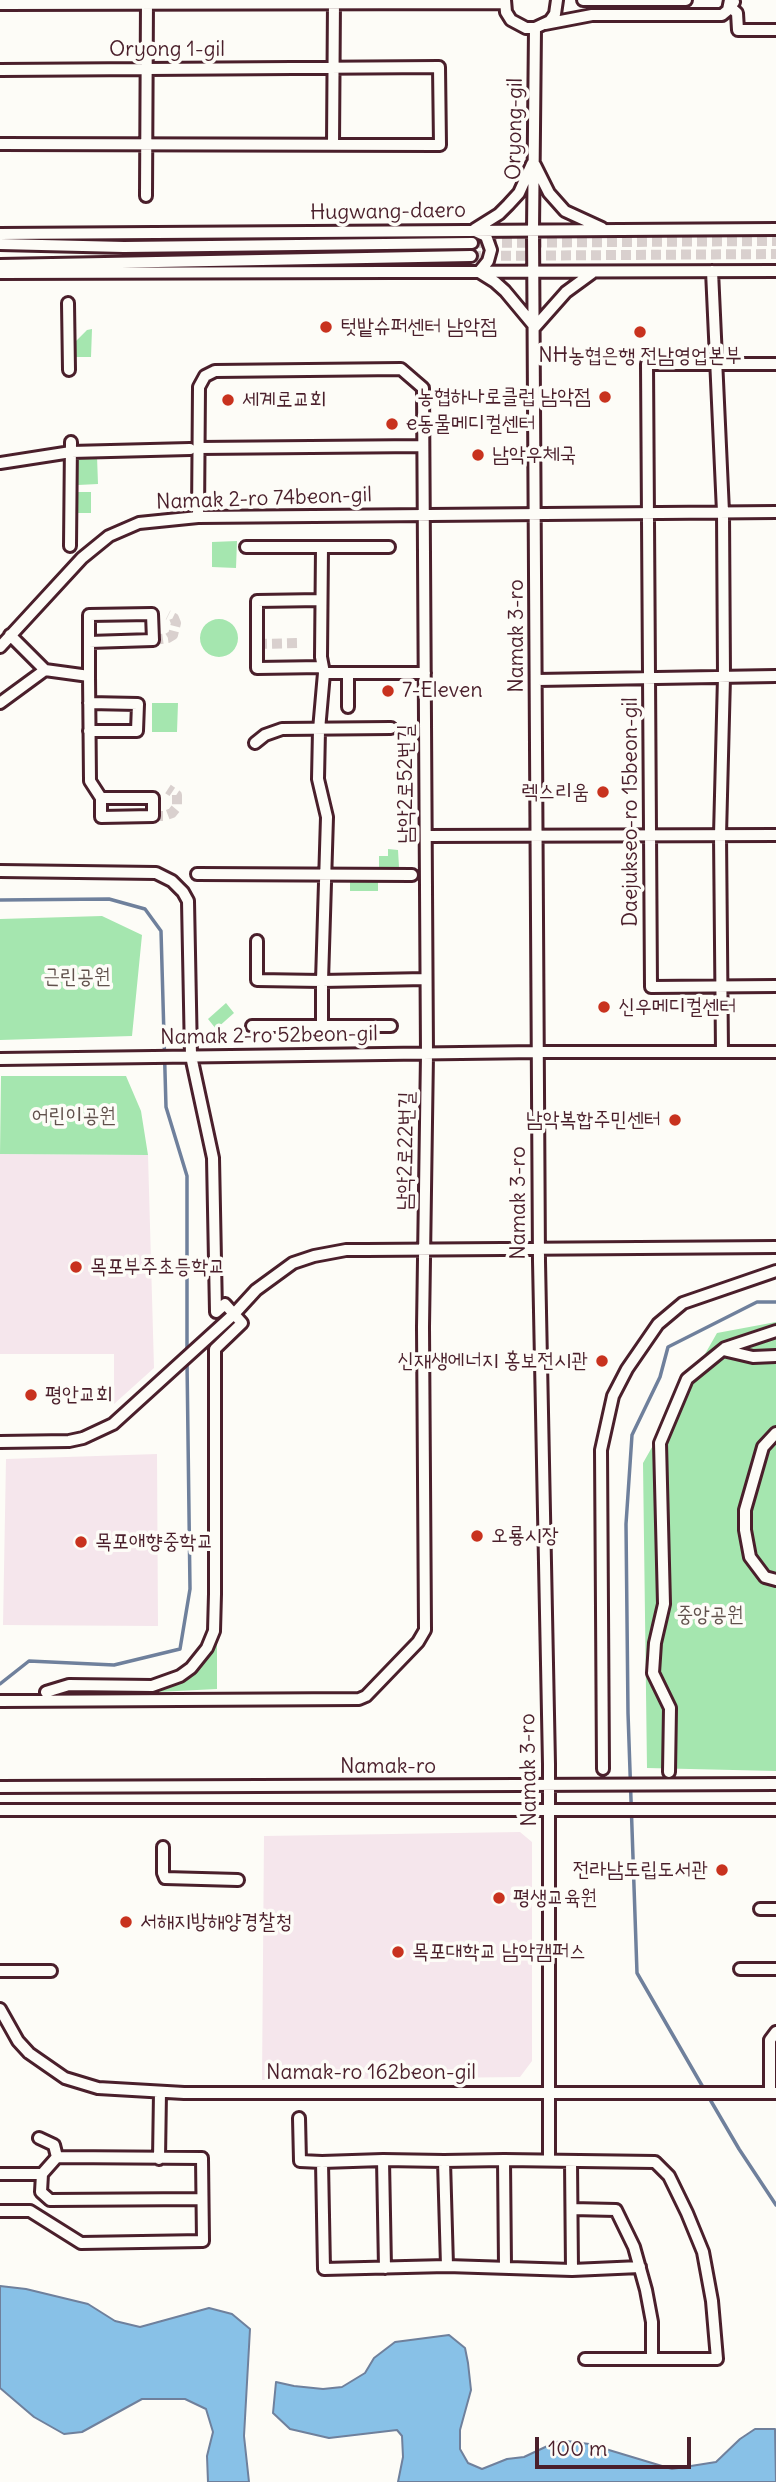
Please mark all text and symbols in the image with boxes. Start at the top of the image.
street label: Oryong 1-gil [109,37,225,63]
street label: Oryong-gil [502,78,528,180]
street label: Hugwang-daero [310,198,466,226]
place label: 텃밭슈퍼센터 남악점 [340,314,497,340]
marker: 텃밭슈퍼센터 남악점 [318,319,334,335]
marker: NH농협은행 전남영업본부 [632,324,648,340]
place label: NH농협은행 전남영업본부 [538,343,742,369]
place label: 농협하나로클럽 남악점 [417,384,591,410]
place label: 세계로교회 [242,387,326,413]
marker: 농협하나로클럽 남악점 [597,389,613,405]
marker: 세계로교회 [220,392,236,408]
place label: e동물메디컬센터 [406,411,536,437]
marker: e동물메디컬센터 [384,416,400,432]
place label: 남악우체국 [492,442,576,468]
marker: 남악우체국 [470,447,486,463]
street label: Namak 2-ro 74beon-gil [156,483,372,515]
street label: Namak 3-ro [504,579,530,693]
place label: 7-Eleven [402,678,483,704]
marker: 7-Eleven [380,683,396,699]
street label: Daejukseo-ro 15beon-gil [618,697,644,927]
street label: 남악2로52번길 [393,724,419,844]
place label: 렉스리움 [521,779,589,805]
marker: 렉스리움 [595,784,611,800]
park label: 근린공원 [43,964,111,990]
place label: 신우메디컬센터 [618,994,736,1020]
marker: 신우메디컬센터 [596,999,612,1015]
street label: Namak 2-ro 52beon-gil [160,1022,378,1050]
street label: 남악2로22번길 [392,1091,420,1211]
park label: 어린이공원 [32,1103,116,1129]
place label: 남악복합주민센터 [526,1107,661,1133]
marker: 남악복합주민센터 [667,1112,683,1128]
street label: Namak 3-ro [506,1146,532,1260]
place label: 목포부주초등학교 [90,1254,225,1280]
marker: 목포부주초등학교 [68,1259,84,1275]
place label: 신재생에너지 홍보전시관 [397,1348,588,1374]
marker: 신재생에너지 홍보전시관 [594,1353,610,1369]
place label: 평안교회 [45,1382,113,1408]
marker: 평안교회 [23,1387,39,1403]
place label: 오룡시장 [491,1523,559,1549]
marker: 오룡시장 [469,1528,485,1544]
place label: 목포애향중학교 [95,1529,213,1555]
marker: 목포애향중학교 [73,1534,89,1550]
park label: 중앙공원 [676,1602,744,1628]
street label: Namak 3-ro [515,1713,543,1827]
street label: Namak-ro [340,1754,436,1780]
place label: 전라남도립도서관 [573,1857,708,1883]
marker: 전라남도립도서관 [714,1862,730,1878]
place label: 평생교육원 [513,1885,597,1911]
marker: 평생교육원 [491,1890,507,1906]
place label: 서해지방해양경찰청 [140,1909,292,1935]
marker: 서해지방해양경찰청 [118,1914,134,1930]
place label: 목포대학교 남악캠퍼스 [412,1939,586,1965]
marker: 목포대학교 남악캠퍼스 [390,1944,406,1960]
street label: Namak-ro 162beon-gil [266,2060,476,2086]
scale bar [538,2422,694,2466]
text: 100 m [548,2435,607,2462]

